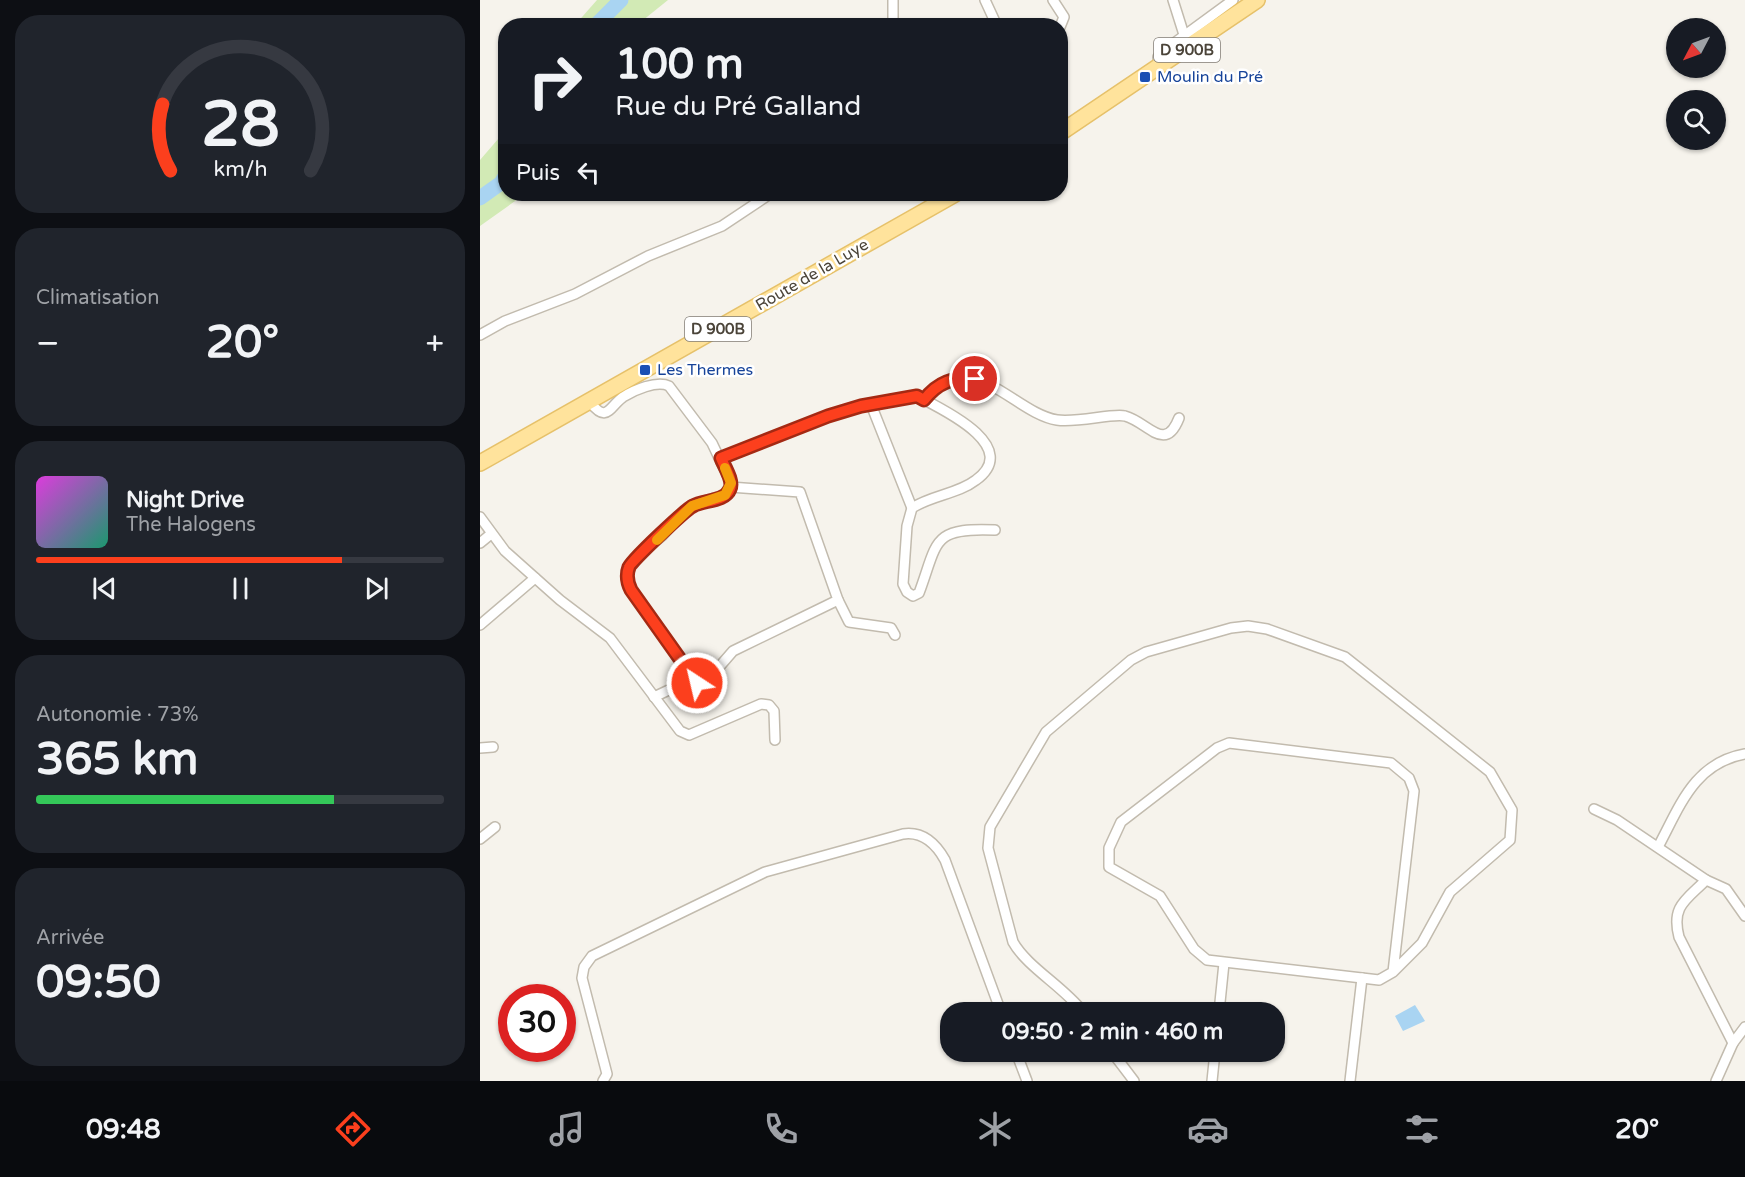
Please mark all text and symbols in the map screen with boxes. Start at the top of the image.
north arrow [1666,18,1726,78]
map controls [1666,18,1726,150]
road number: D 900B [1154,38,1220,62]
text: 100 m [615,39,744,90]
icon: right [516,42,594,120]
place label: Moulin du Pré [1157,67,1263,87]
marker: Moulin du Pré [1138,70,1152,84]
text: 28 [201,88,279,163]
text: Rue du Pré Galland [615,90,861,123]
button: search [1666,90,1726,150]
text: km/h [213,156,267,182]
icon: left [572,156,605,189]
text: Puis [516,160,560,186]
street label: Route de la Luye [752,235,872,315]
text: Climatisation [36,286,159,310]
text: 20° [206,316,279,370]
road number: D 900B [685,317,751,341]
text: − [36,324,60,363]
text: + [425,324,444,363]
pin [949,353,1000,404]
place label: Les Thermes [657,360,753,380]
icon: arrive [958,362,991,395]
marker: Les Thermes [638,363,652,377]
text: Night Drive [126,487,244,513]
text: The Halogens [126,513,256,537]
icon: previous [88,572,121,605]
icon: pause [224,572,257,605]
icon: next [360,572,393,605]
position arrow [665,651,729,715]
text: Autonomie · 73% [36,703,198,727]
text: 365 km [36,733,198,787]
text: Arrivée [36,926,104,950]
text: 09:50 [36,956,161,1010]
speed limit sign: 30 [498,984,576,1062]
text: 09:50 · 2 min · 460 m [1002,1019,1223,1045]
icon: directions [332,1108,374,1150]
icon: music [546,1108,588,1150]
icon: phone [760,1108,802,1150]
icon: climate [974,1108,1016,1150]
icon: car [1187,1108,1229,1150]
icon: filters [1401,1108,1443,1150]
text: 09:48 [86,1113,161,1146]
text: 20° [1615,1113,1659,1146]

